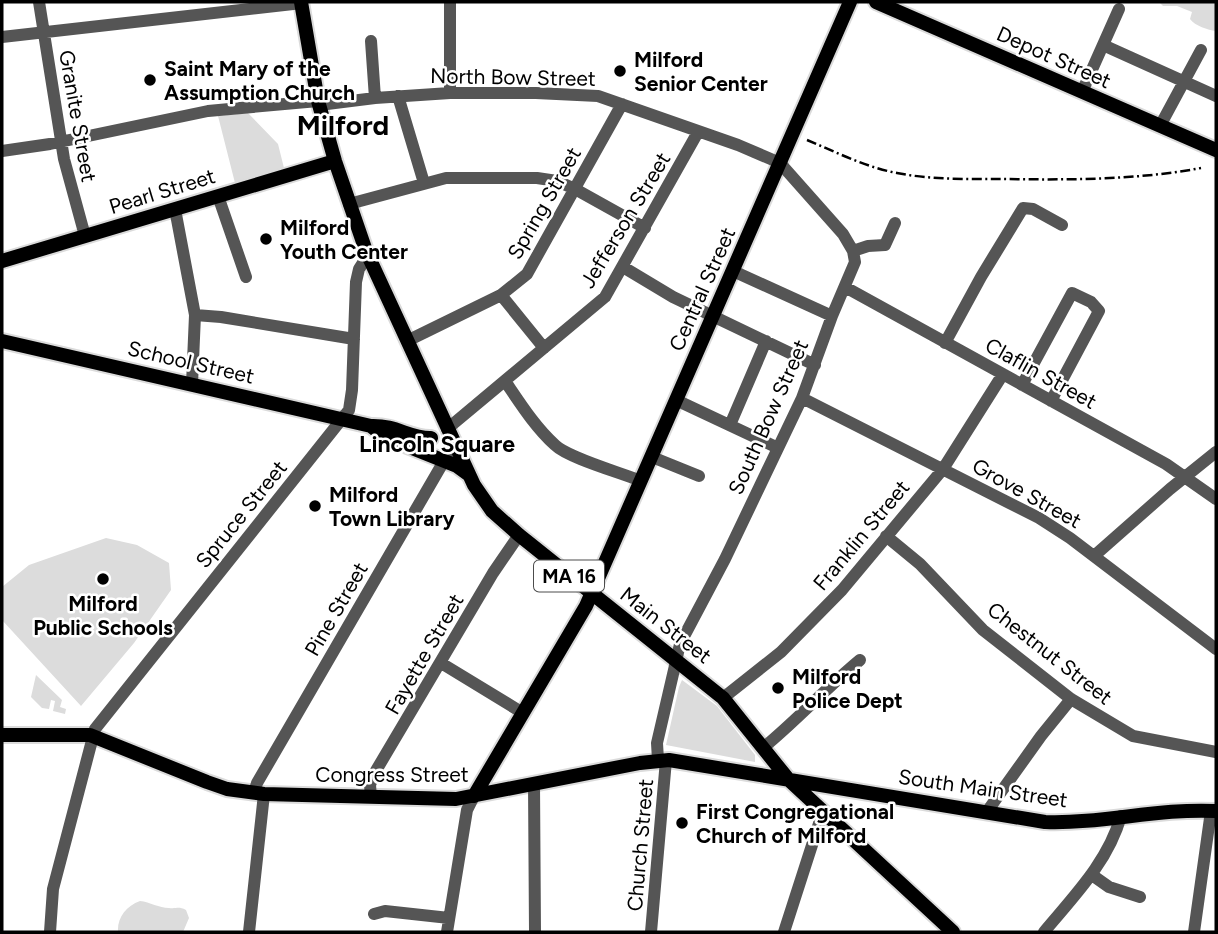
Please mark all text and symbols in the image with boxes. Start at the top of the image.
street label: Depot Street [993,21,1115,93]
place label: Milford Senior Center [634,47,768,96]
street label: Granite Street [54,48,102,184]
place label: Saint Mary of the Assumption Church [164,56,355,105]
street label: North Bow Street [430,63,596,91]
marker: Milford Senior Center [612,63,628,79]
marker: Saint Mary of the Assumption Church [142,72,158,88]
district label: Milford [297,108,389,142]
street label: Spring Street [502,142,586,264]
street label: Jefferson Street [575,148,675,292]
street label: Pearl Street [106,163,218,219]
place label: Milford Youth Center [280,215,408,264]
street label: Central Street [664,223,740,355]
marker: Milford Youth Center [258,231,274,247]
street label: Claflin Street [981,332,1101,414]
street label: School Street [125,335,257,389]
street label: South Bow Street [723,336,813,498]
district label: Lincoln Square [359,430,515,458]
street label: Grove Street [968,453,1086,533]
street label: Spruce Street [190,455,292,573]
street label: Franklin Street [808,475,914,595]
place label: Milford Town Library [329,482,455,531]
marker: Milford Town Library [307,498,323,514]
street label: Pine Street [299,558,373,660]
road number: MA 16 [534,561,604,592]
marker: Milford Public Schools [95,571,111,587]
street label: Main Street [615,582,717,668]
street label: Fayette Street [379,589,469,719]
place label: Milford Public Schools [33,591,173,640]
street label: Chestnut Street [983,597,1117,709]
place label: Milford Police Dept [792,664,903,713]
marker: Milford Police Dept [770,680,786,696]
street label: Congress Street [315,762,469,787]
street label: South Main Street [897,764,1069,812]
street label: Church Street [622,778,658,912]
place label: First Congregational Church of Milford [696,799,894,848]
marker: First Congregational Church of Milford [674,815,690,831]

